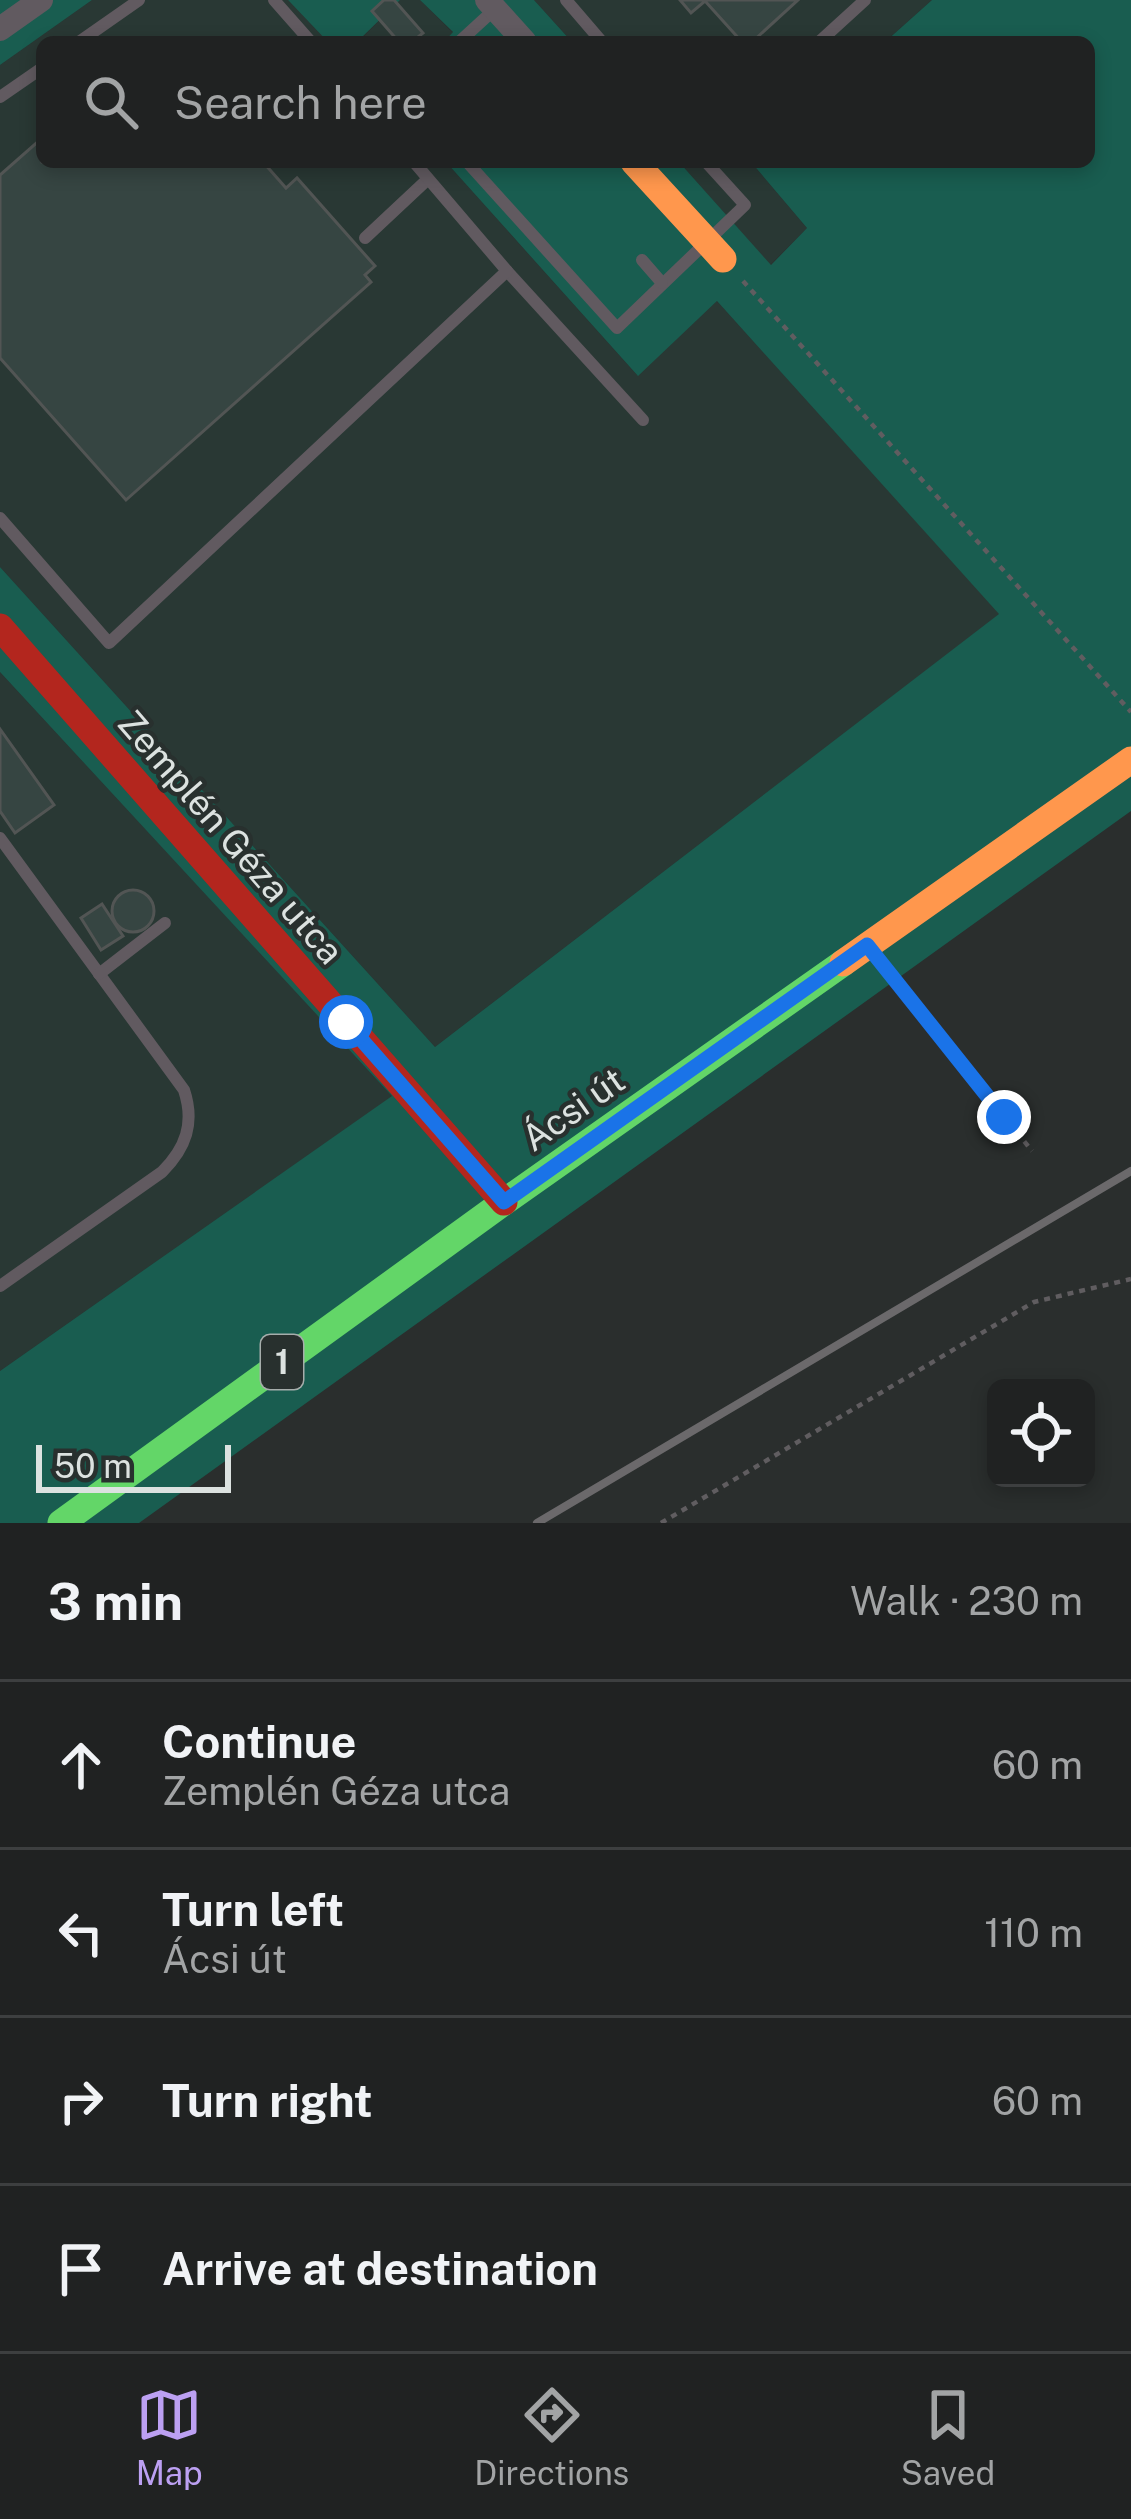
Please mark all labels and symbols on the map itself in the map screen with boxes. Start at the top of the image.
street label: Zemplén Géza utca [110,702,352,972]
route start [319,995,373,1049]
street label: Ácsi út [514,1059,632,1159]
route end [977,1090,1031,1144]
road number: 1 [261,1335,303,1389]
scale bar [36,1439,231,1492]

